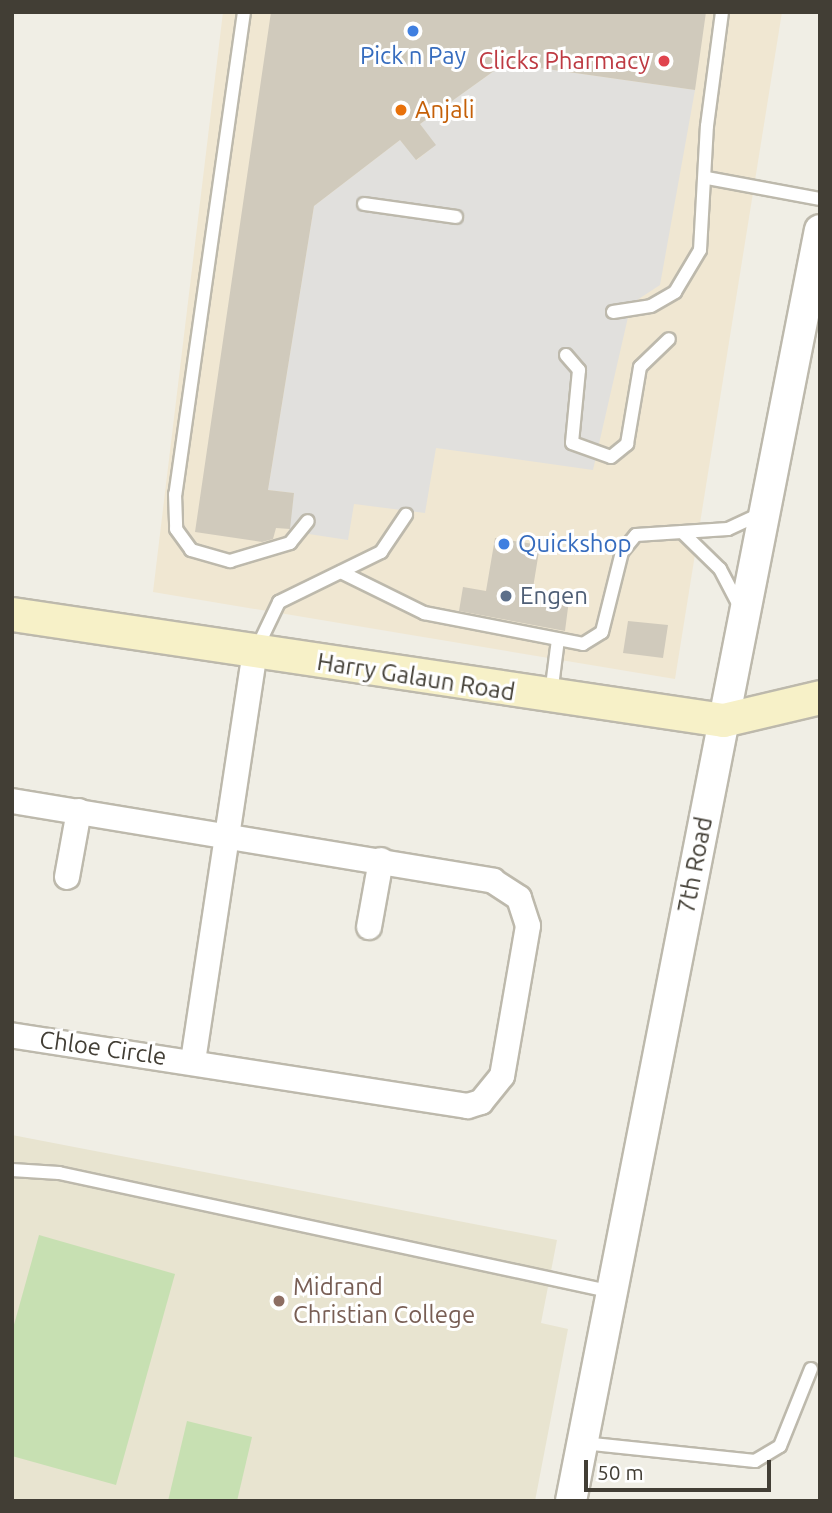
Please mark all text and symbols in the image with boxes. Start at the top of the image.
marker: Pick n Pay [405,23,421,39]
place label: Pick n Pay [360,42,466,70]
place label: Clicks Pharmacy [478,47,650,75]
marker: Clicks Pharmacy [656,53,672,69]
place label: Anjali [415,96,475,124]
marker: Anjali [393,102,409,118]
place label: Quickshop [518,530,632,558]
marker: Quickshop [496,536,512,552]
place label: Engen [520,582,588,610]
marker: Engen [498,588,514,604]
street label: Harry Galaun Road [315,647,517,707]
street label: 7th Road [672,814,718,916]
street label: Chloe Circle [38,1025,168,1071]
place label: Midrand Christian College [293,1273,475,1329]
marker: Midrand Christian College [271,1293,287,1309]
scale bar [587,1446,774,1490]
text: 50 m [597,1460,644,1484]

